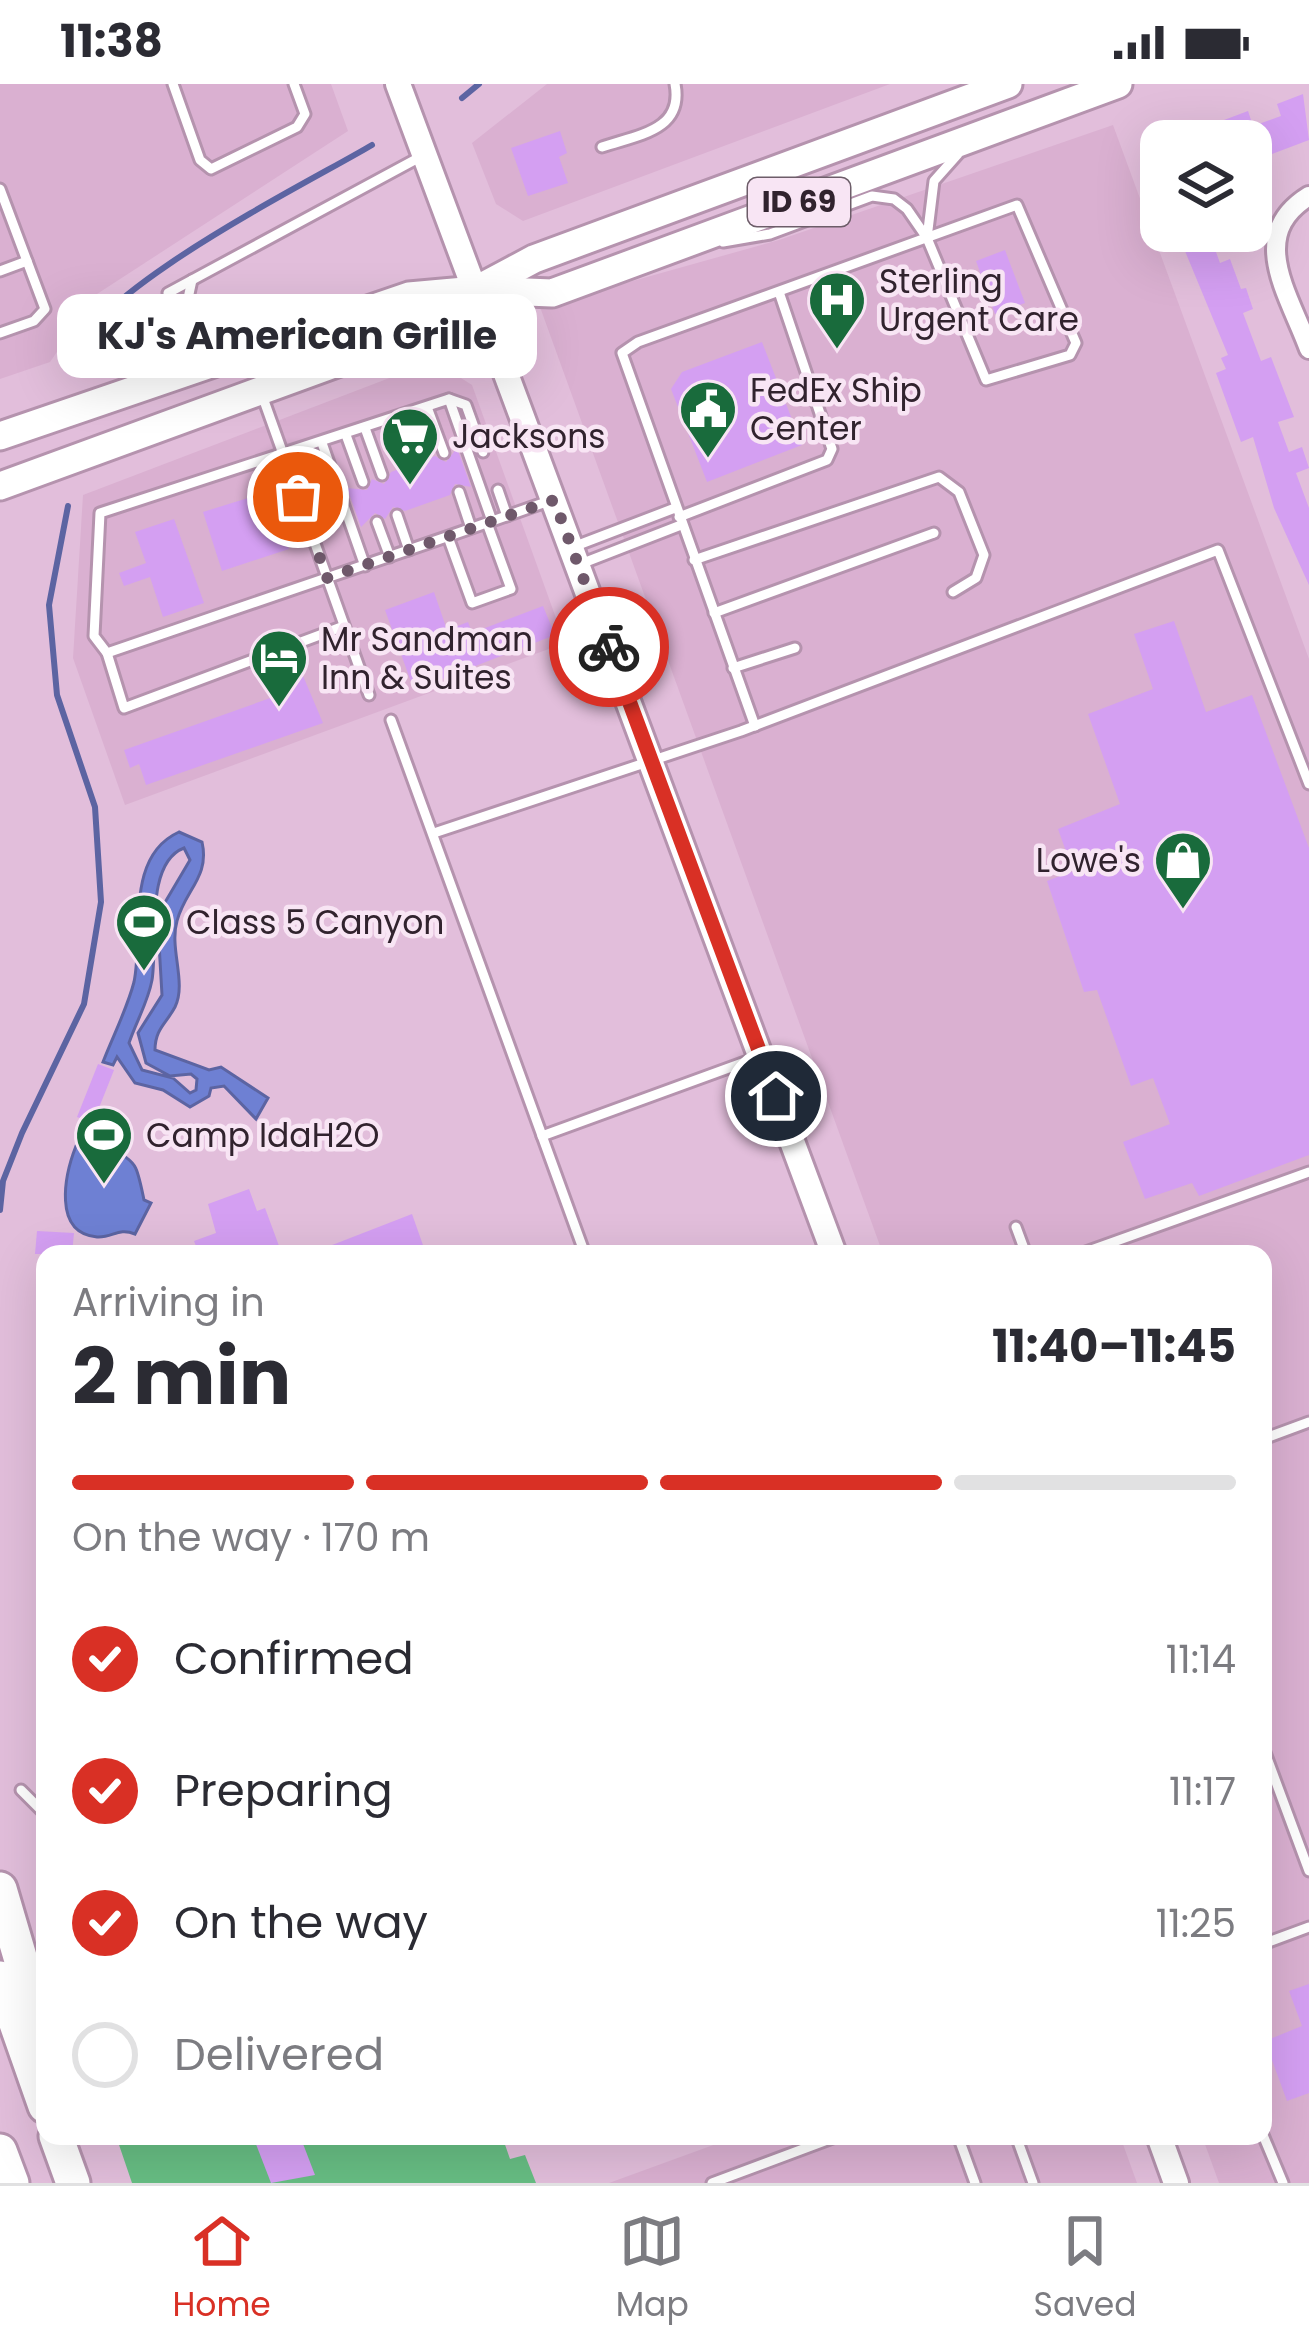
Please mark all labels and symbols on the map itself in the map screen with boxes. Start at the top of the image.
road number: ID 69 [748,178,850,226]
place label: Sterling Urgent Care [879,258,1079,343]
hospital icon: Sterling Urgent Care [806,269,868,351]
callout: KJ's American Grille [58,293,538,377]
place label: FedEx Ship Center [750,367,922,452]
public building icon: FedEx Ship Center [677,378,739,460]
supermarket icon: Jacksons [379,405,441,487]
place label: Jacksons [452,413,606,460]
pin [247,446,349,548]
courier [549,587,669,707]
place label: Mr Sandman Inn & Suites [321,616,533,701]
hotel icon: Mr Sandman Inn & Suites [248,627,310,709]
shop icon: Lowe's [1152,829,1214,911]
place label: Lowe's [1036,837,1141,884]
sports icon: Class 5 Canyon [113,891,175,973]
place label: Class 5 Canyon [186,899,444,946]
pin [725,1045,827,1147]
sports icon: Camp IdaH2O [73,1104,135,1186]
place label: Camp IdaH2O [146,1112,379,1159]

